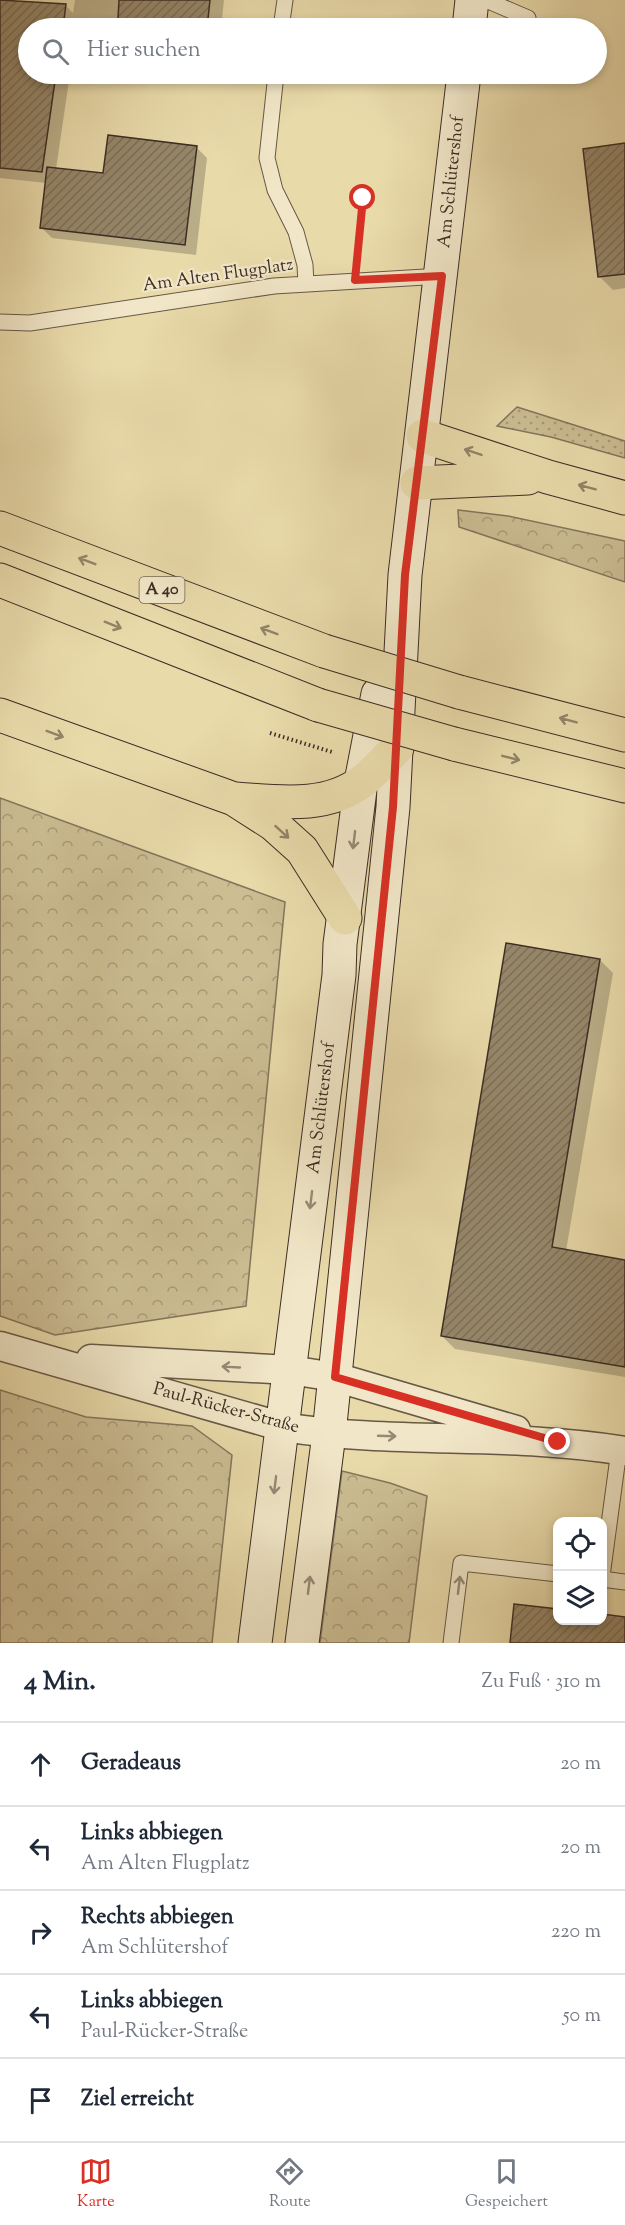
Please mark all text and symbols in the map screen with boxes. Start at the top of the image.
search box [18,18,607,84]
icon: search [39,35,72,68]
text: Hier suchen [87,35,201,67]
street label: Am Schlütershof [432,114,472,249]
route start [349,184,375,210]
street label: Am Alten Flugplatz [141,253,295,299]
one-way arrow [464,446,483,457]
one-way arrow [578,481,597,493]
one-way arrow [78,555,97,566]
road number: A 40 [140,577,184,603]
one-way arrow [103,620,122,631]
one-way arrow [260,624,279,635]
one-way arrow [559,714,578,726]
one-way arrow [45,730,64,741]
one-way arrow [501,752,520,764]
one-way arrow [274,825,289,839]
one-way arrow [348,830,359,850]
street label: Am Schlütershof [301,1040,343,1175]
one-way arrow [305,1189,316,1209]
one-way arrow [222,1361,242,1372]
street label: Paul-Rücker-Straße [150,1377,302,1441]
route end [544,1428,570,1454]
one-way arrow [377,1431,397,1442]
one-way arrow [270,1475,281,1494]
map controls [553,1517,607,1625]
button: locate [553,1517,607,1571]
button: layers [553,1571,607,1625]
one-way arrow [304,1576,315,1595]
one-way arrow [453,1576,464,1595]
text: 4 Min. [24,1664,96,1701]
text: Zu Fuß · 310 m [482,1668,601,1697]
icon: ahead [24,1748,57,1781]
text: Geradeaus [81,1748,181,1780]
text: 20 m [560,1750,601,1779]
text: Links abbiegen [81,1818,223,1850]
icon: left [24,1832,57,1865]
text: 20 m [560,1834,601,1863]
text: Am Alten Flugplatz [81,1850,250,1879]
text: Rechts abbiegen [81,1902,234,1934]
icon: right [24,1916,57,1949]
text: 220 m [551,1918,601,1947]
text: Am Schlütershof [81,1934,228,1963]
text: Links abbiegen [81,1986,223,2018]
icon: left [24,2000,57,2033]
text: 50 m [563,2002,601,2031]
text: Paul-Rücker-Straße [81,2018,248,2047]
icon: arrive [24,2084,57,2117]
text: Ziel erreicht [81,2084,194,2116]
tab: Karte [77,2155,115,2214]
tab: Route [269,2155,311,2214]
tab: Gespeichert [465,2155,548,2214]

